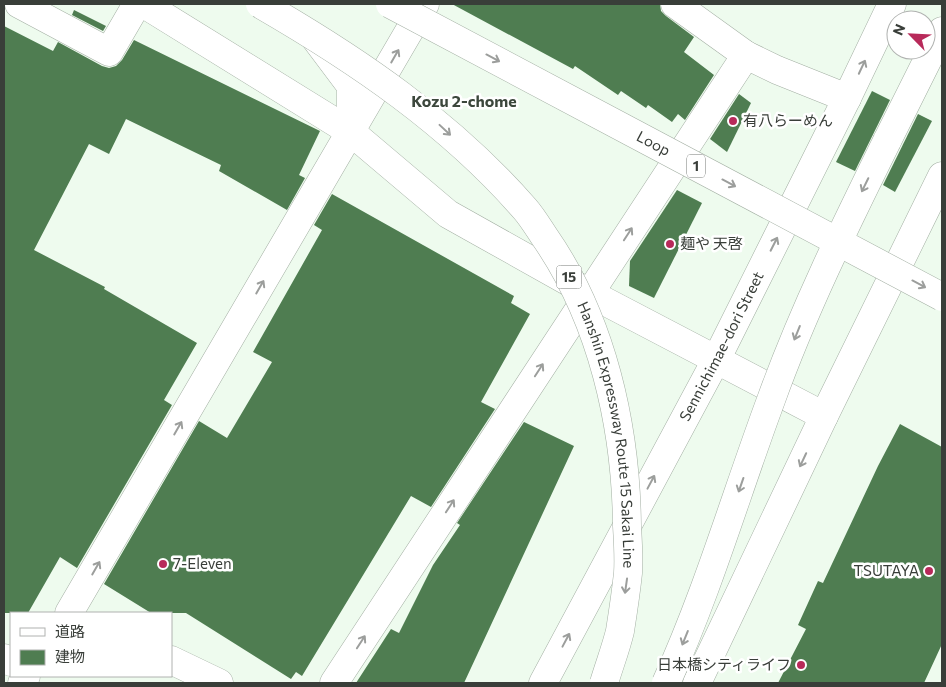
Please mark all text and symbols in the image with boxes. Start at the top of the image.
north arrow [886,10,936,60]
text: N [889,21,909,38]
one-way arrow [390,49,400,64]
one-way arrow [485,53,500,63]
one-way arrow [857,60,867,75]
district label: Kozu 2-chome [411,91,517,110]
place label: 有八らーめん [743,111,833,129]
marker: 有八らーめん [727,115,739,127]
one-way arrow [438,123,451,135]
street label: Loop [634,127,674,159]
road number: 1 [687,154,705,178]
one-way arrow [860,177,869,192]
one-way arrow [721,179,736,188]
one-way arrow [623,228,633,242]
place label: 麺や 天啓 [680,234,743,252]
one-way arrow [770,237,779,252]
marker: 麺や 天啓 [664,238,676,250]
road number: 15 [556,266,582,288]
street label: Sennichimae-dori Street [675,268,767,424]
one-way arrow [911,279,926,289]
one-way arrow [255,280,265,295]
street label: Hanshin Expressway Route 15 Sakai Line [574,299,638,569]
one-way arrow [792,325,801,340]
one-way arrow [534,364,544,378]
one-way arrow [174,421,184,435]
one-way arrow [798,452,807,467]
one-way arrow [646,474,656,489]
one-way arrow [736,477,745,492]
one-way arrow [445,500,455,514]
place label: 7-Eleven [173,554,232,572]
marker: 7-Eleven [157,558,169,570]
one-way arrow [92,561,102,575]
place label: TSUTAYA [853,561,919,579]
marker: TSUTAYA [923,565,935,577]
one-way arrow [621,578,631,594]
legend [10,612,172,677]
text: 道路 [55,622,85,640]
one-way arrow [680,630,690,645]
one-way arrow [561,633,571,648]
one-way arrow [356,636,366,650]
text: 建物 [55,647,85,665]
place label: 日本橋シティライフ [657,655,791,673]
marker: 日本橋シティライフ [795,659,807,671]

